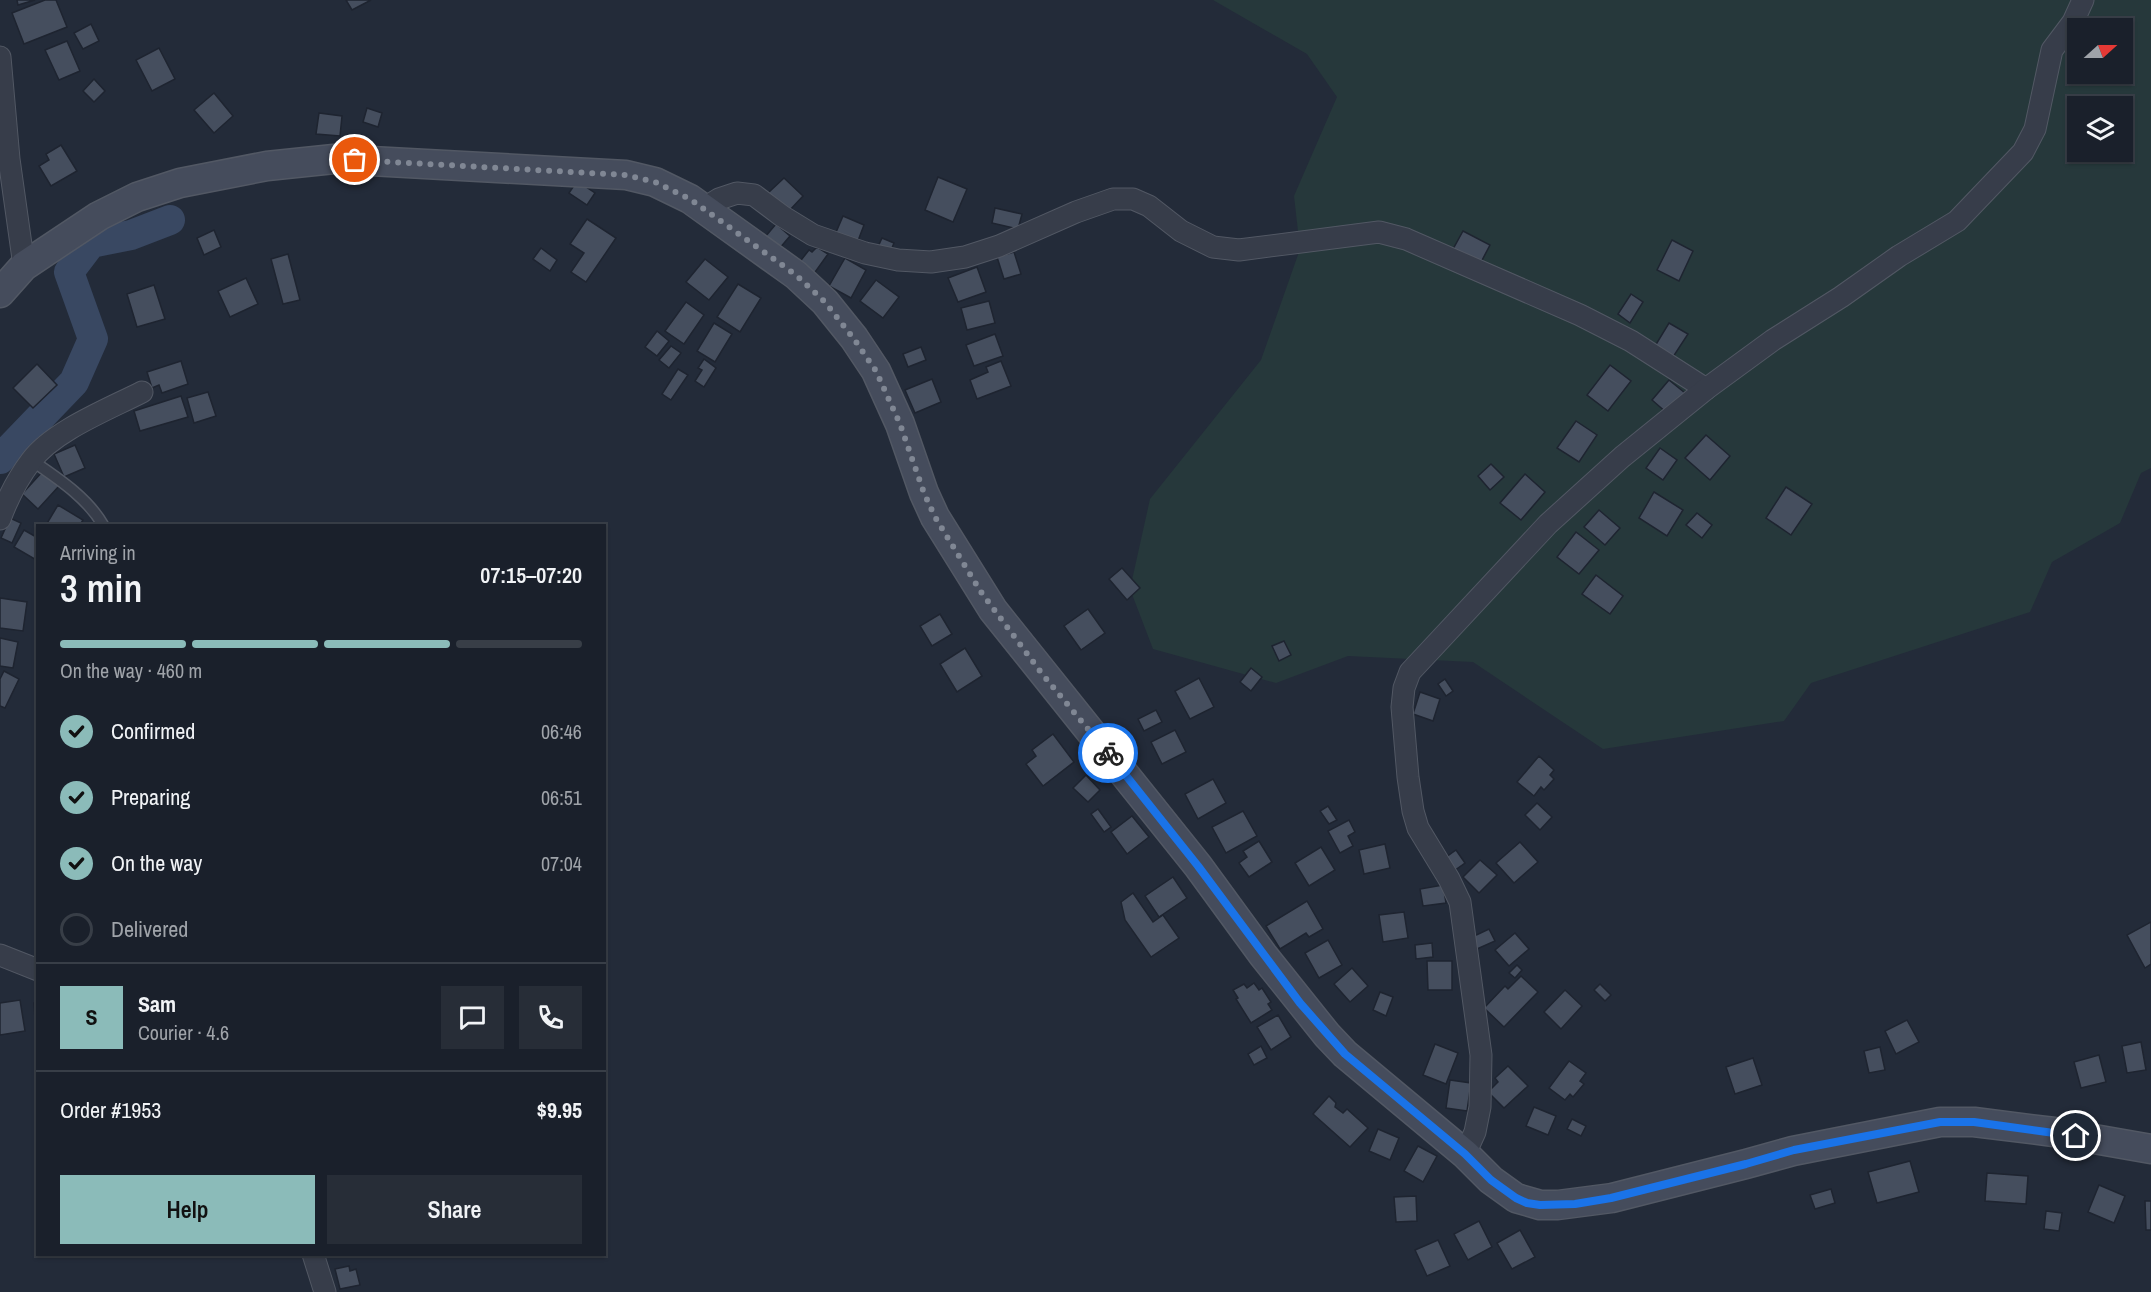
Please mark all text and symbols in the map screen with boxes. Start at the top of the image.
north arrow [2067,18,2133,84]
map controls [2067,18,2133,162]
button: layers [2067,96,2133,162]
pin [329,134,380,185]
icon: bag [338,143,371,176]
text: Arriving in [60,539,136,566]
text: 07:15–07:20 [480,560,582,590]
text: 3 min [60,562,142,614]
text: On the way · 460 m [60,657,202,684]
icon: check [60,715,93,748]
text: Confirmed [111,716,195,746]
text: 06:46 [541,718,582,745]
courier [1078,723,1138,783]
icon: bike [1092,737,1125,770]
icon: check [60,781,93,814]
text: Preparing [111,782,190,812]
text: 06:51 [541,784,582,811]
icon: check [60,847,93,880]
text: On the way [111,848,202,878]
text: 07:04 [541,850,582,877]
text: Delivered [111,914,188,944]
button: chat [441,986,504,1049]
button: phone [519,986,582,1049]
text: Sam [138,989,176,1019]
text: S [85,1002,98,1032]
text: Courier · 4.6 [138,1019,229,1046]
text: Order #1953 [60,1095,161,1125]
text: $9.95 [537,1095,582,1125]
pin [2050,1110,2101,1161]
icon: home [2059,1119,2092,1152]
button: Help [60,1175,315,1244]
button: Share [327,1175,582,1244]

